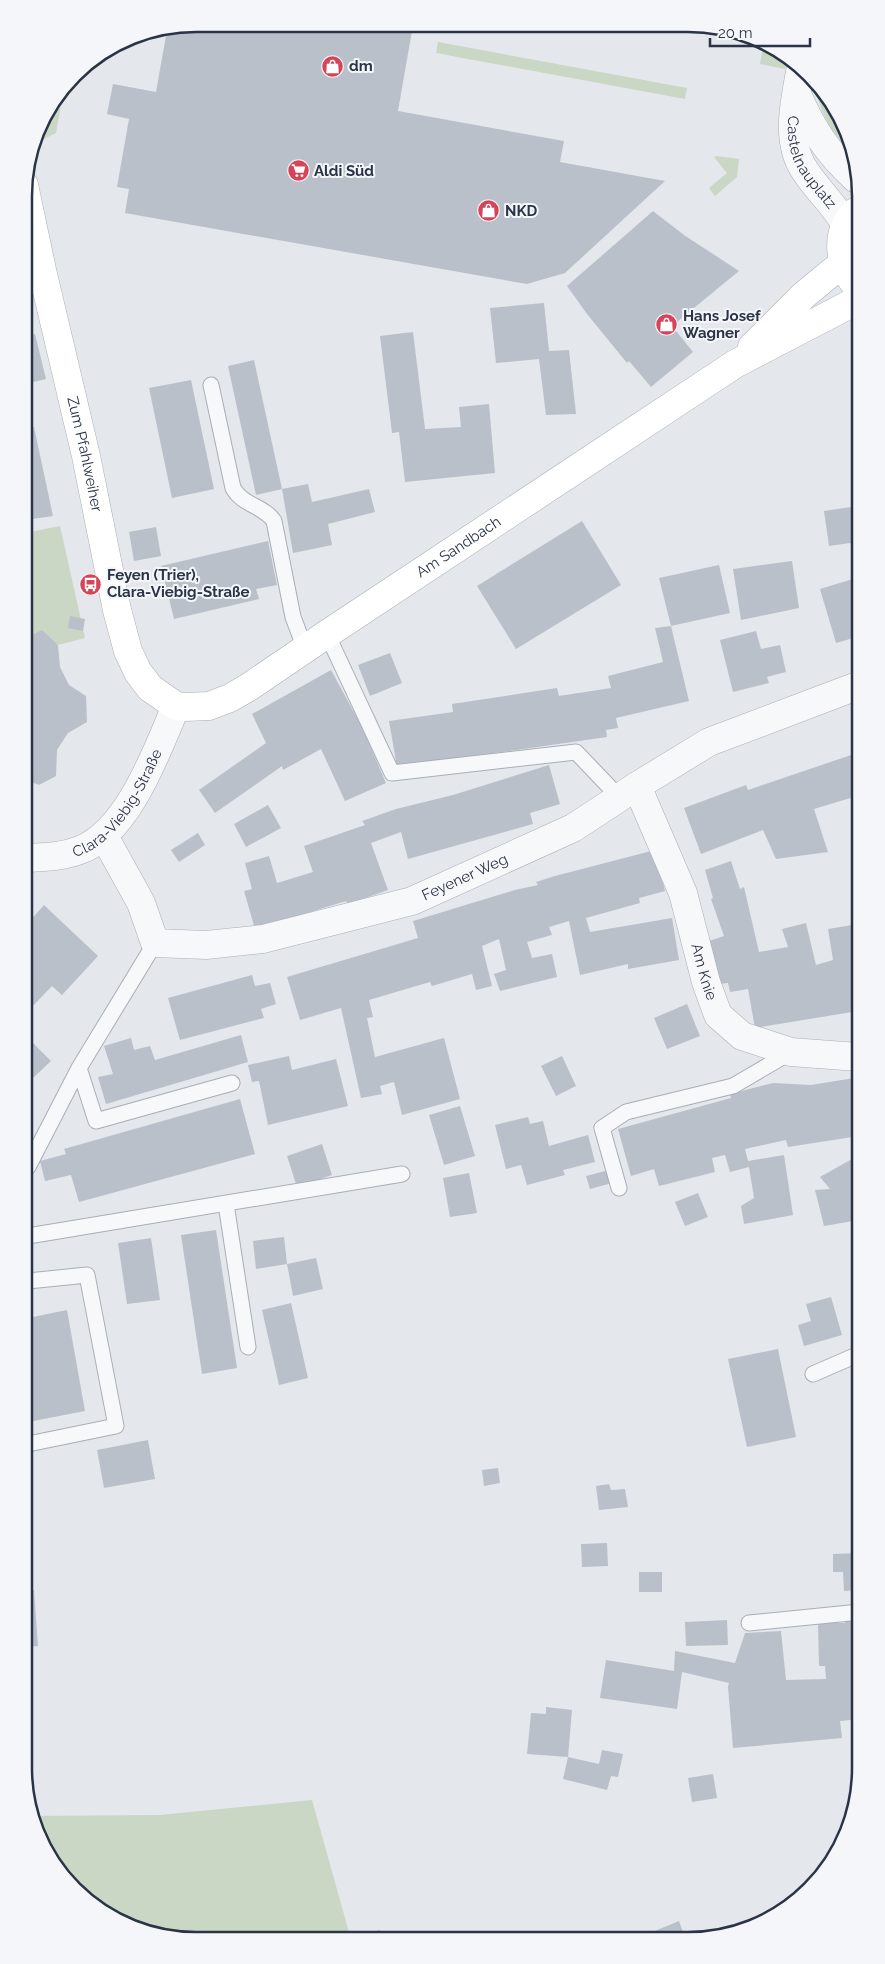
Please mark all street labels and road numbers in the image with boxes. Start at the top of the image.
street label: Castelnauplatz [784,115,840,213]
street label: Zum Pfahlweiher [63,395,106,514]
street label: Am Sandbach [413,513,504,581]
street label: Clara-Viebig-Straße [70,746,166,861]
street label: Feyener Weg [419,850,510,904]
street label: Am Knie [687,941,721,1003]

